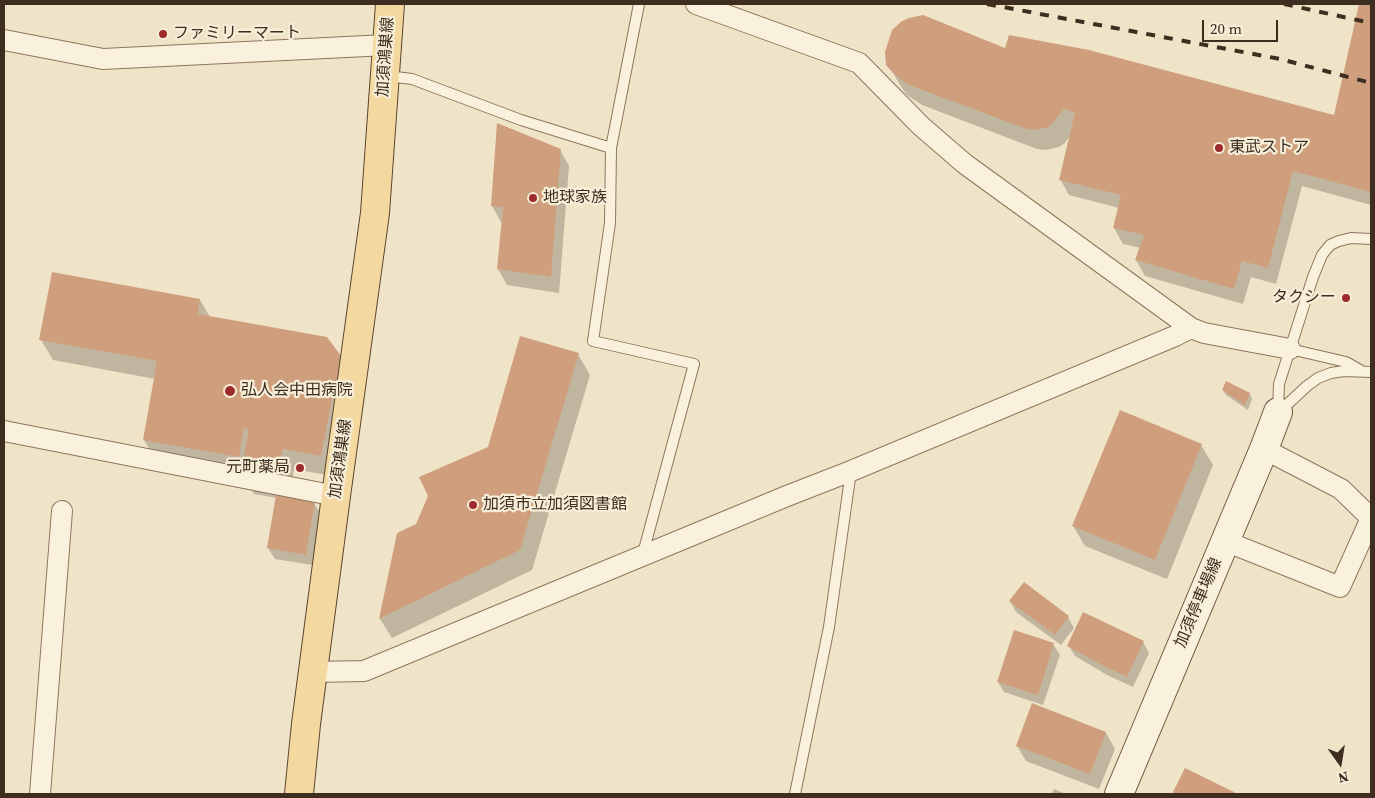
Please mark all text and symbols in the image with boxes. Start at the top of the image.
scale bar [1205,10,1281,42]
street label: 加須鴻巣線 [374,16,398,98]
text: 20 m [1210,18,1242,39]
place label: ファミリーマート [173,24,301,44]
marker: ファミリーマート [157,28,169,40]
place label: 東武ストア [1229,138,1309,158]
marker: 東武ストア [1213,142,1225,154]
place label: 地球家族 [543,188,607,208]
marker: 地球家族 [527,192,539,204]
place label: タクシー [1272,288,1336,308]
marker: タクシー [1340,292,1352,304]
place label: 弘人会中田病院 [241,381,353,401]
marker: 弘人会中田病院 [223,384,237,398]
street label: 加須鴻巣線 [326,418,356,500]
place label: 元町薬局 [226,458,290,478]
marker: 元町薬局 [294,462,306,474]
place label: 加須市立加須図書館 [483,495,627,515]
marker: 加須市立加須図書館 [467,499,479,511]
street label: 加須停車場線 [1171,555,1227,651]
north arrow [1315,738,1365,788]
text: N [1336,767,1351,789]

